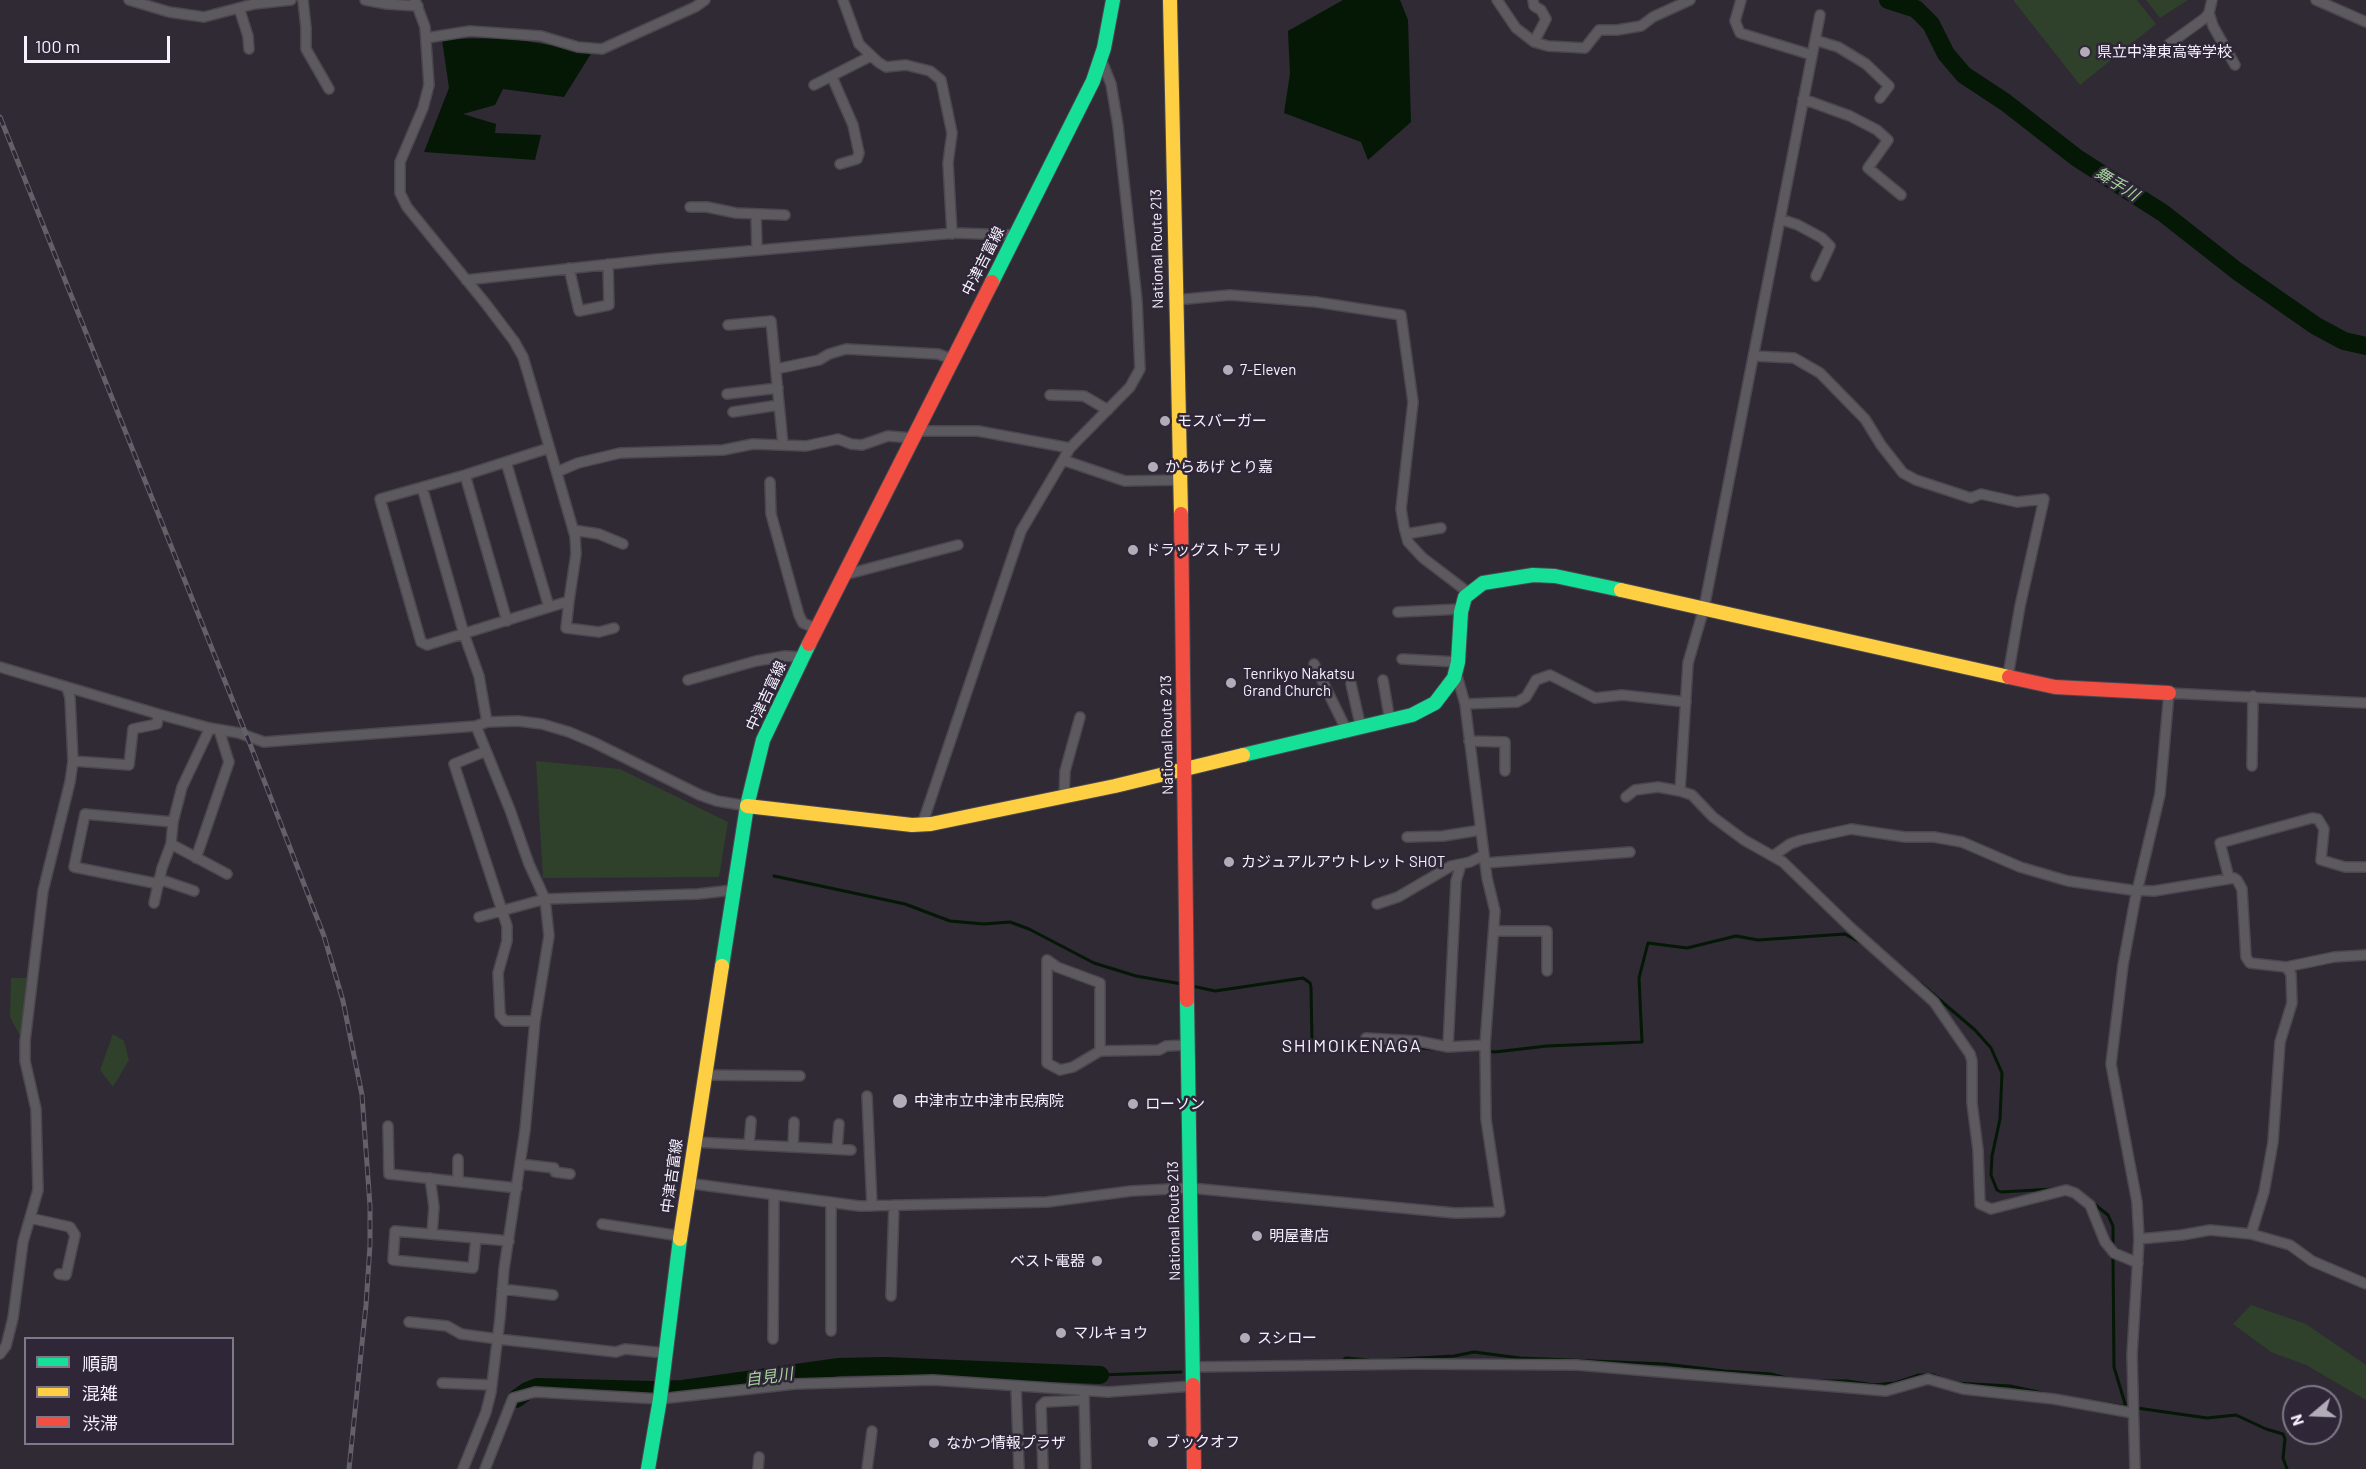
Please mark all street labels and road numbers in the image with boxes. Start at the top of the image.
street label: National Route 213 [1147,189,1167,309]
street label: 中津吉富線 [958,224,1008,298]
street label: 中津吉富線 [742,658,790,734]
street label: National Route 213 [1157,675,1177,795]
street label: 中津吉富線 [658,1138,686,1214]
street label: National Route 213 [1164,1161,1184,1281]

